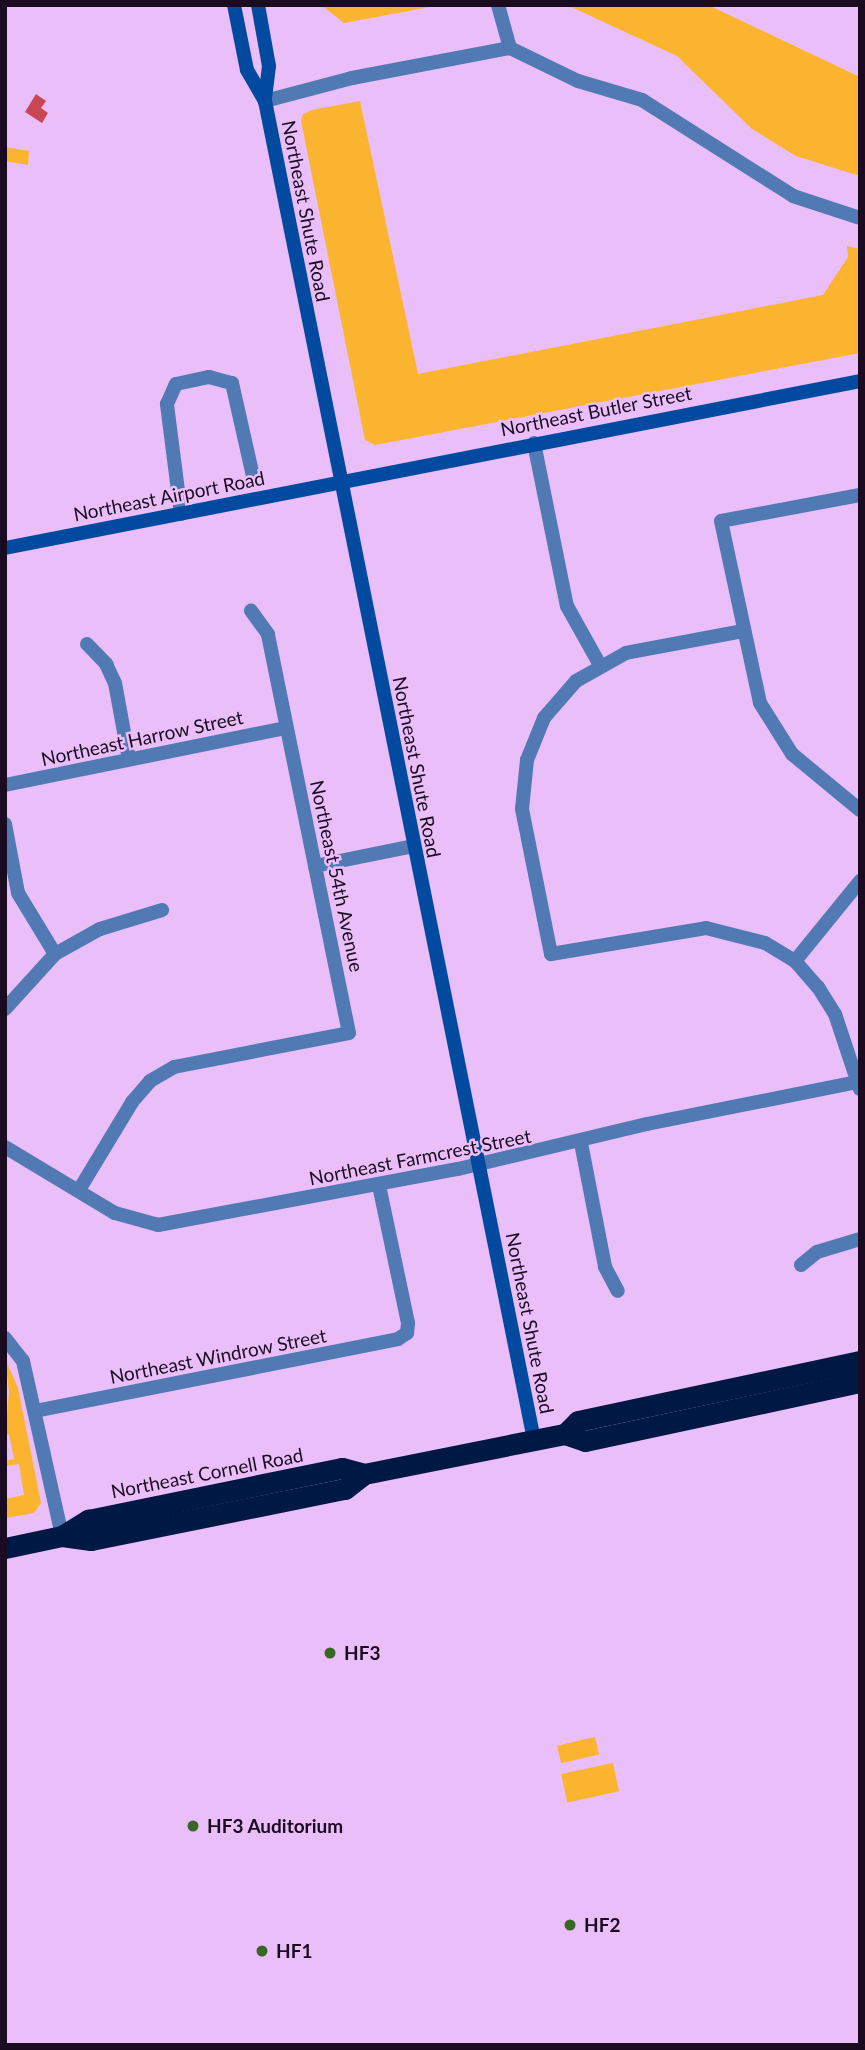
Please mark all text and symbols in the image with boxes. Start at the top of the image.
street label: Northeast Shute Road [277,119,335,303]
street label: Northeast Butler Street [498,381,694,441]
street label: Northeast Airport Road [71,466,267,526]
street label: Northeast Shute Road [388,675,446,859]
street label: Northeast Harrow Street [39,705,245,771]
street label: Northeast 54th Avenue [305,778,369,974]
street label: Northeast Farmcrest Street [307,1124,533,1190]
street label: Northeast Shute Road [501,1231,559,1415]
street label: Northeast Windrow Street [107,1324,329,1388]
street label: Northeast Cornell Road [109,1443,305,1503]
place label: HF3 [344,1642,380,1664]
marker: HF3 [322,1645,338,1661]
place label: HF3 Auditorium [207,1815,344,1837]
marker: HF3 Auditorium [185,1818,201,1834]
place label: HF2 [584,1914,620,1936]
marker: HF2 [562,1917,578,1933]
place label: HF1 [276,1940,312,1962]
marker: HF1 [254,1943,270,1959]

